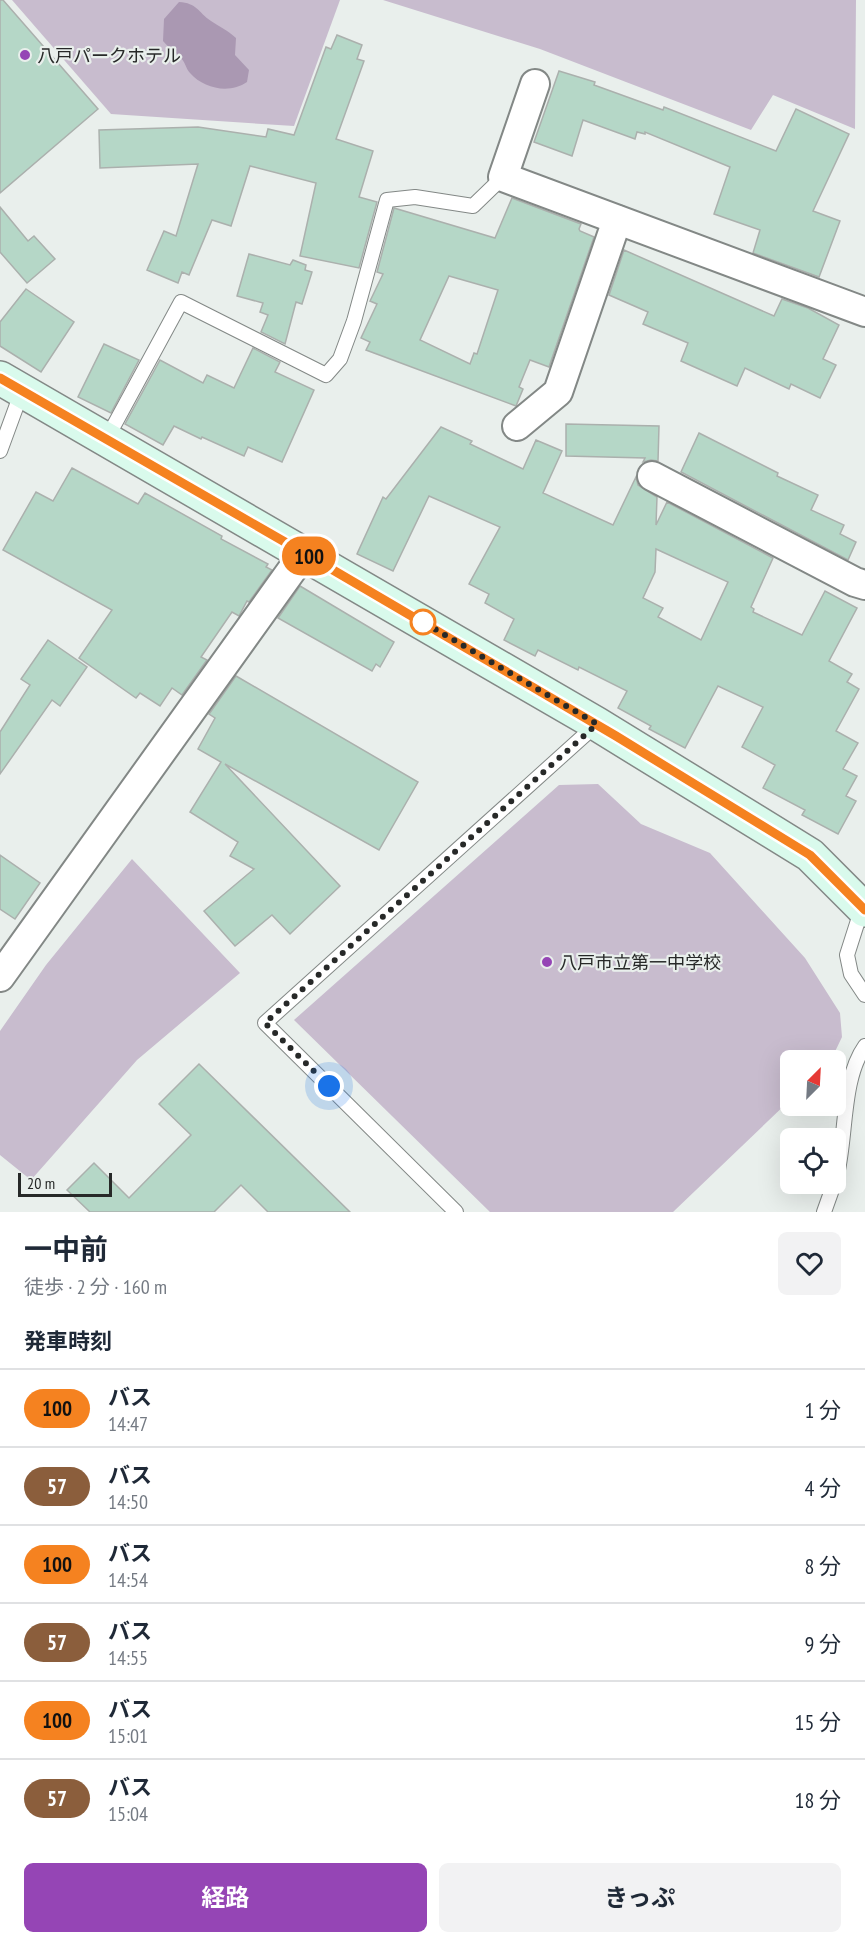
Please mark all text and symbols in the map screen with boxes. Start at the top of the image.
place label: 八戸パークホテル [37,44,181,67]
marker: 八戸パークホテル [18,48,32,62]
line badge: 100 [274,536,344,576]
text: 100 [294,543,324,570]
unlabelled marker [410,609,436,635]
place label: 八戸市立第一中学校 [559,951,721,974]
marker: 八戸市立第一中学校 [540,955,554,969]
north arrow [780,1050,846,1116]
map controls [780,1050,846,1194]
your location [314,1071,344,1101]
button: locate [780,1128,846,1194]
scale bar [18,1170,112,1198]
text: 20 m [27,1173,55,1193]
text: 一中前 [24,1230,108,1267]
button: heart [778,1232,841,1295]
text: 徒歩 · 2 分 · 160 m [24,1274,167,1300]
text: 発車時刻 [24,1327,112,1355]
text: バス [108,1383,152,1411]
text: 100 [42,1395,72,1422]
text: 1 分 [804,1396,841,1424]
text: 14:47 [108,1411,148,1437]
text: バス [108,1461,152,1489]
text: 57 [47,1473,67,1500]
text: 4 分 [804,1474,841,1502]
text: 14:50 [108,1489,148,1515]
text: バス [108,1539,152,1567]
text: 100 [42,1551,72,1578]
text: 8 分 [804,1552,841,1580]
text: 14:54 [108,1567,148,1593]
text: バス [108,1617,152,1645]
text: 57 [47,1629,67,1656]
text: 9 分 [804,1630,841,1658]
text: 14:55 [108,1645,148,1671]
text: バス [108,1695,152,1723]
text: 100 [42,1707,72,1734]
text: 15 分 [795,1708,841,1736]
text: 15:01 [108,1723,148,1749]
text: バス [108,1773,152,1801]
text: 57 [47,1785,67,1812]
text: 18 分 [795,1786,841,1814]
text: 15:04 [108,1801,148,1827]
button: 経路 [24,1863,427,1932]
button: きっぷ [439,1863,841,1932]

